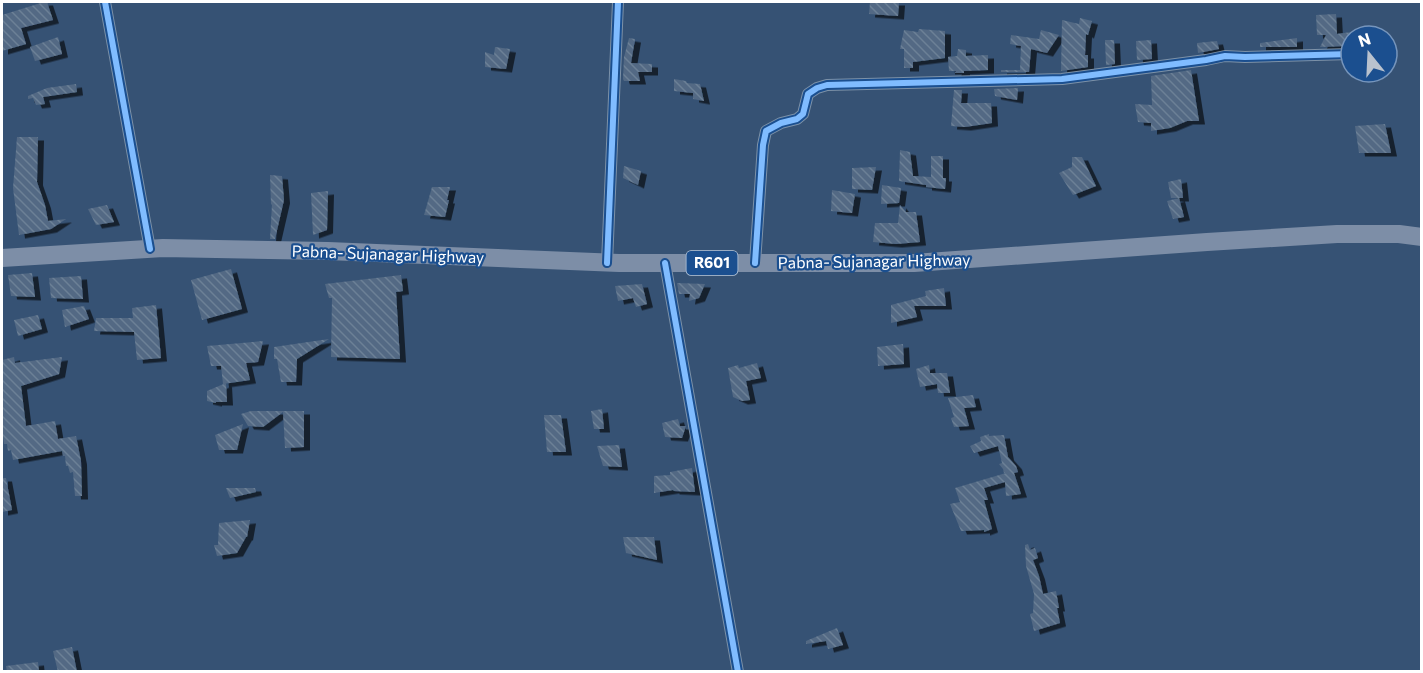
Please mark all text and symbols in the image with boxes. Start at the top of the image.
north arrow [1339,24,1399,84]
text: N [1356,28,1373,50]
street label: Pabna- Sujanagar Highway [291,241,485,266]
street label: Pabna- Sujanagar Highway [777,249,971,272]
road number: R601 [686,251,738,275]

